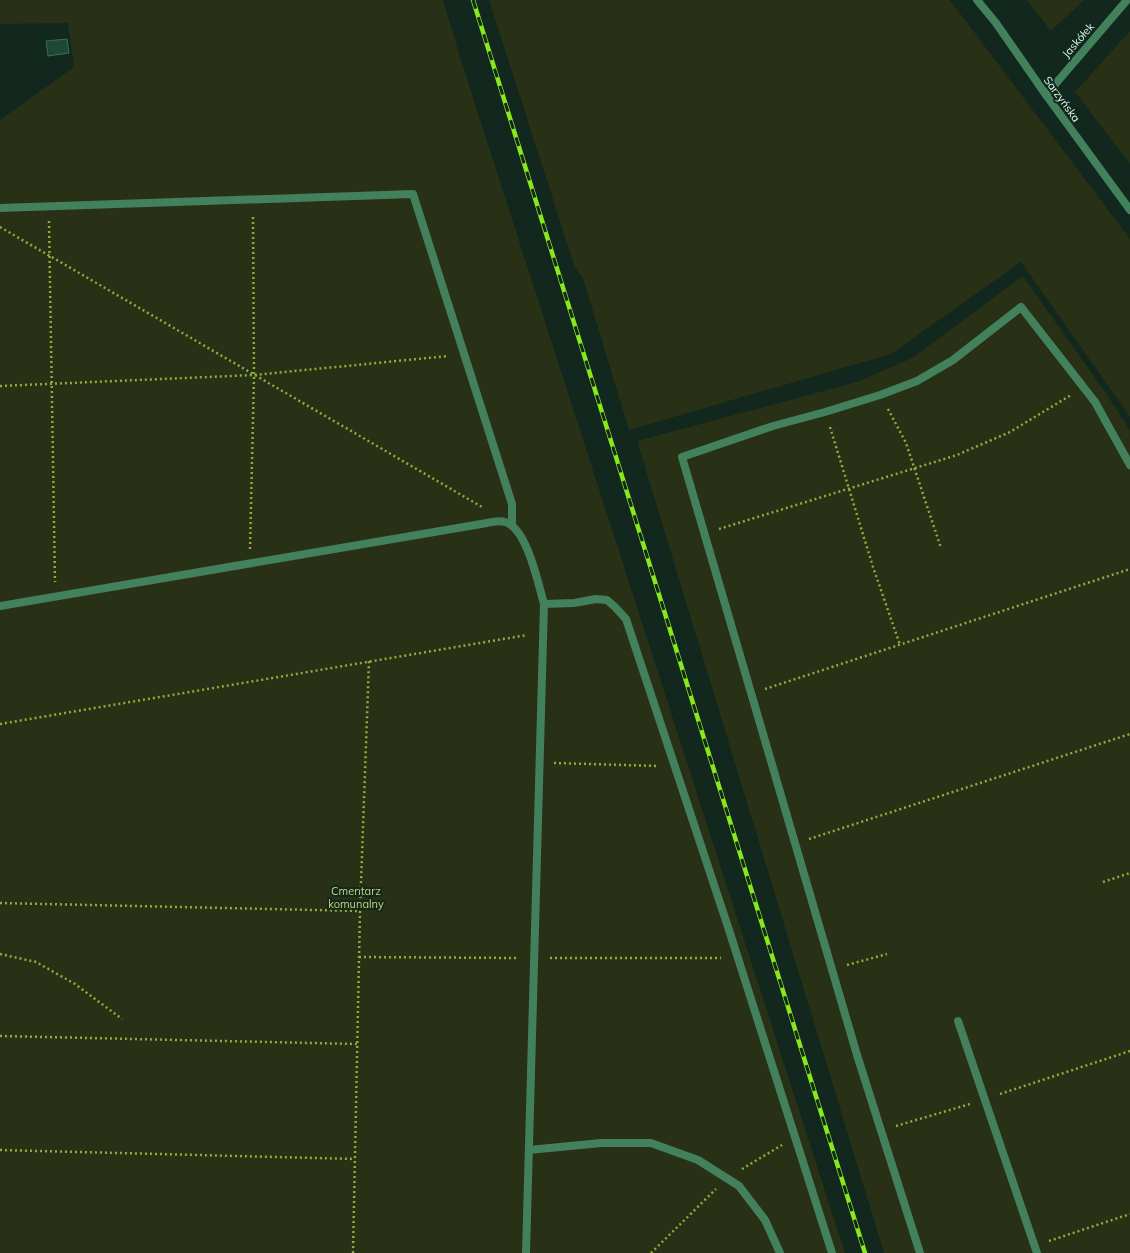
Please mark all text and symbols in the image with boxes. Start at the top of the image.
street label: Jaskółek [1059,19,1097,60]
street label: Sarzyńska [1041,73,1083,125]
park label: Cmentarz komunalny [328,884,384,911]

